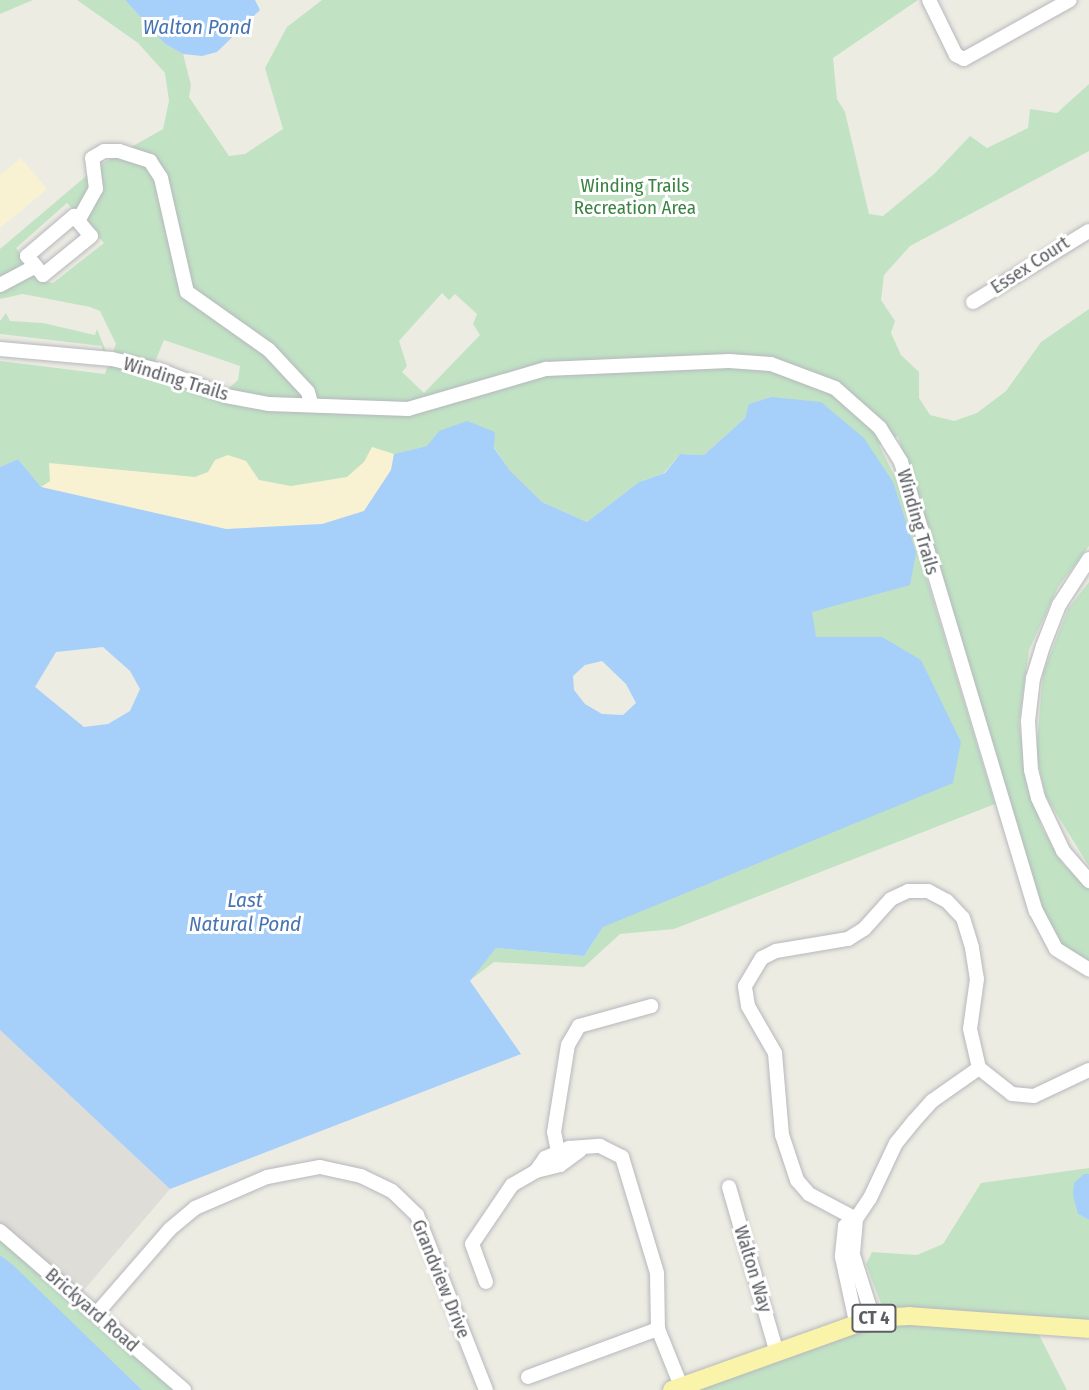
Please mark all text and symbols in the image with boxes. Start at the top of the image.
water label: Walton Pond [143,14,251,40]
park label: Winding Trails Recreation Area [574,175,696,219]
street label: Essex Court [987,231,1073,299]
street label: Winding Trails [121,352,231,406]
street label: Winding Trails [892,467,944,577]
water label: Last Natural Pond [189,887,301,937]
street label: Grandview Drive [407,1216,475,1342]
street label: Walton Way [729,1223,777,1315]
street label: Brickyard Road [41,1263,143,1357]
road number: CT 4 [851,1303,897,1332]

